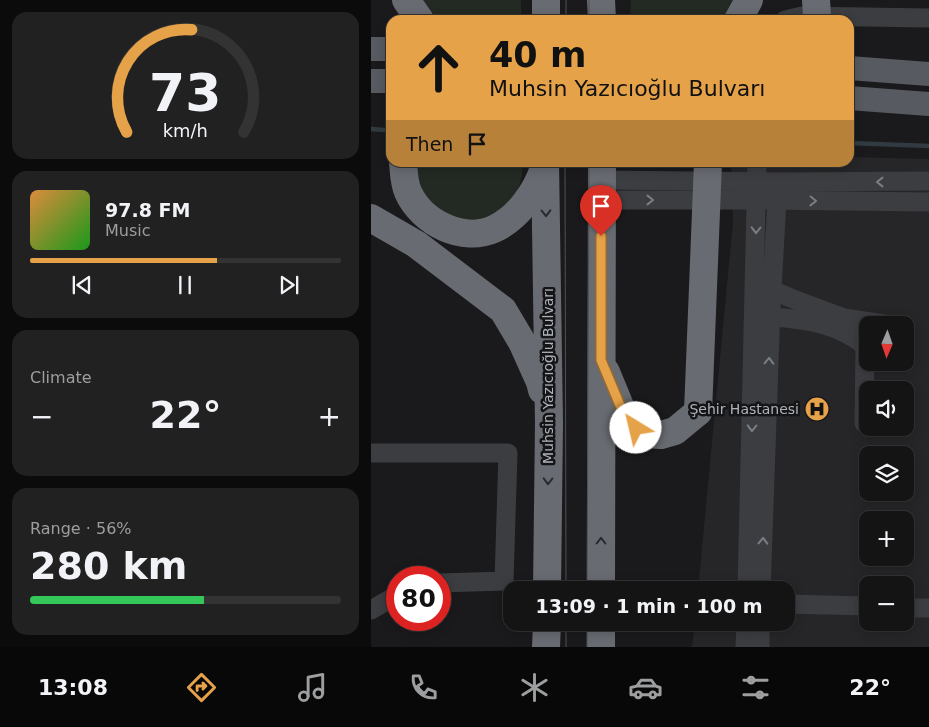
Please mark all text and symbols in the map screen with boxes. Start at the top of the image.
icon: ahead [406,35,471,100]
text: 40 m [489,35,586,75]
text: 73 [149,63,222,123]
text: Muhsin Yazıcıoğlu Bulvarı [489,76,765,101]
text: km/h [163,120,208,141]
icon: arrive [463,130,491,158]
text: Then [406,133,453,155]
one-way arrow [876,176,884,187]
pin [580,185,622,236]
icon: arrive [587,192,615,220]
one-way arrow [647,195,655,205]
one-way arrow [810,196,817,206]
text: 97.8 FM [105,199,190,221]
one-way arrow [541,210,551,218]
text: Music [105,221,151,240]
one-way arrow [751,227,761,235]
icon: previous [68,271,96,299]
icon: pause [171,271,199,299]
icon: next [275,271,303,299]
street label: Muhsin Yazıcıoğlu Bulvarı [540,288,556,464]
north arrow [859,316,913,371]
map controls [859,316,914,631]
one-way arrow [764,357,775,365]
text: Climate [30,368,92,387]
button: sound [859,381,914,436]
text: 22° [150,393,221,437]
hospital icon: Şehir Hastanesi [804,396,830,422]
text: − [30,400,53,433]
text: + [318,400,341,433]
position arrow [609,401,661,453]
place label: Şehir Hastanesi [689,401,799,417]
one-way arrow [746,424,757,432]
button: layers [859,446,914,501]
one-way arrow [543,477,554,485]
button: + [859,511,914,566]
text: Range · 56% [30,519,132,538]
one-way arrow [596,537,606,545]
one-way arrow [758,537,768,545]
text: 280 km [30,544,187,588]
speed limit sign: 80 [386,566,451,631]
button: − [859,576,914,631]
text: 13:09 · 1 min · 100 m [535,595,763,617]
icon: directions [184,670,219,705]
icon: music [295,670,330,705]
icon: phone [406,670,441,705]
icon: climate [517,670,552,705]
icon: car [628,670,663,705]
icon: filters [738,670,773,705]
text: 13:08 [38,675,108,700]
text: 22° [849,675,891,700]

